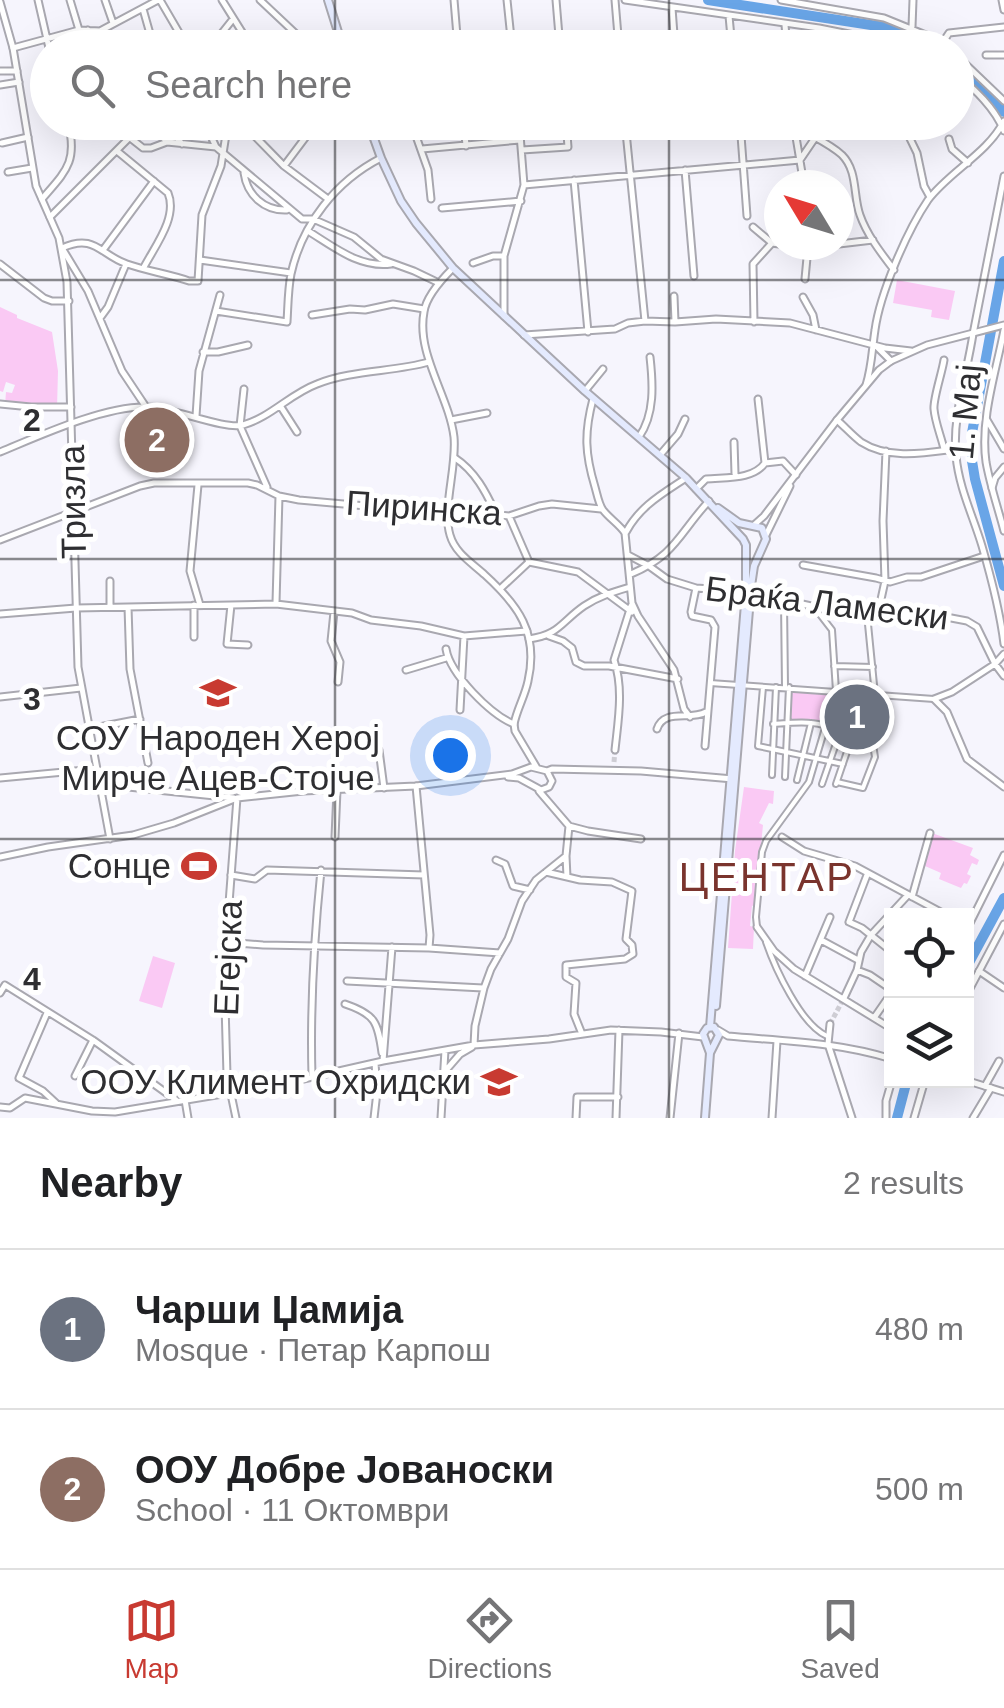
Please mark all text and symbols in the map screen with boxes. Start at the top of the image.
search box [30,30,974,140]
icon: search [65,58,120,113]
text: Search here [145,64,352,106]
north arrow [764,170,854,260]
street label: 1. Мај [941,363,988,461]
text: 2 [23,402,41,438]
pin: 2 [124,402,190,478]
street label: Тризла [52,444,93,559]
street label: Пиринска [345,483,504,532]
street label: Браќа Ламески [703,568,951,637]
school or university icon: СОУ Народен Херој Мирче Ацев-Стојче [199,674,237,712]
pin: 1 [824,680,890,754]
text: 3 [23,681,41,717]
place label: СОУ Народен Херој Мирче Ацев-Стојче [56,718,380,797]
your location [425,730,476,781]
place label: Сонце [68,846,171,885]
sports icon: Сонце [180,847,218,885]
district label: ЦЕНТАР [679,855,855,899]
street label: Егејска [206,899,249,1016]
map controls [884,908,974,1088]
button: locate [884,908,974,998]
text: 4 [23,961,41,997]
button: layers [884,998,974,1088]
place label: ООУ Климент Охридски [80,1062,471,1101]
school or university icon: ООУ Климент Охридски [480,1063,518,1101]
text: Nearby [40,1159,182,1206]
text: 2 results [843,1165,964,1201]
text: Чарши Џамија [135,1289,403,1331]
text: 1 [64,1311,81,1347]
text: 480 m [875,1311,964,1347]
text: Mosque · Петар Карпош [135,1332,491,1368]
text: ООУ Добре Јованоски [135,1449,554,1491]
text: 2 [64,1471,81,1507]
text: 500 m [875,1471,964,1507]
text: School · 11 Октомври [135,1492,449,1528]
tab: Map [124,1593,179,1685]
tab: Directions [428,1593,552,1685]
tab: Saved [800,1593,880,1685]

